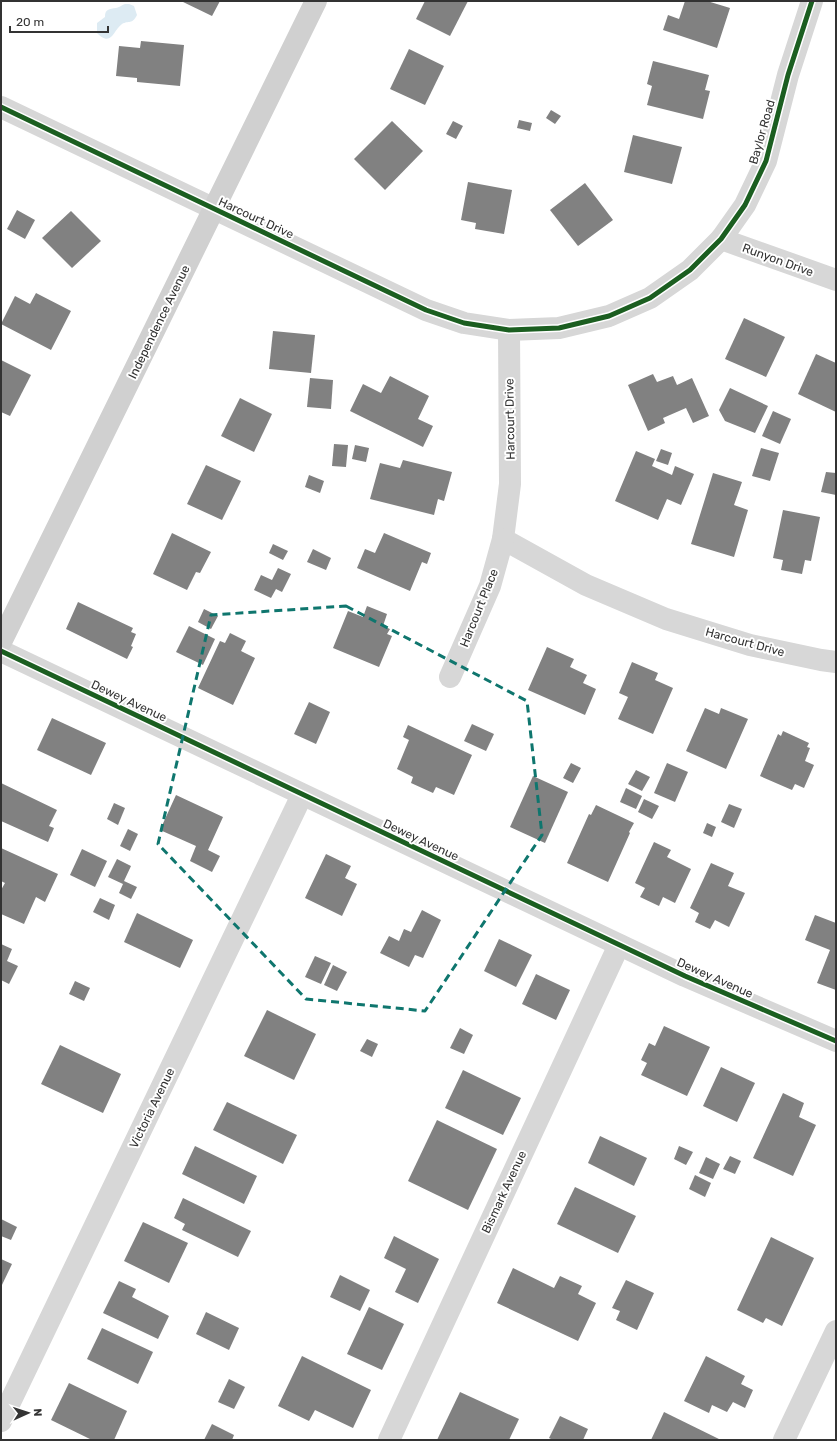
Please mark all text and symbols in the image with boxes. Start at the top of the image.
scale bar [10,8,108,34]
text: 20 m [16,15,44,29]
street label: Baylor Road [746,98,778,166]
street label: Harcourt Drive [216,194,296,242]
street label: Runyon Drive [741,241,816,279]
street label: Independence Avenue [125,263,193,381]
street label: Harcourt Drive [502,378,518,460]
street label: Harcourt Place [457,567,501,649]
street label: Harcourt Drive [704,625,786,659]
street label: Dewey Avenue [89,677,169,725]
street label: Dewey Avenue [381,816,461,864]
street label: Dewey Avenue [675,955,755,1001]
street label: Victoria Avenue [126,1065,178,1150]
street label: Bismark Avenue [479,1148,529,1236]
north arrow [8,1393,48,1433]
text: N [31,1408,44,1417]

